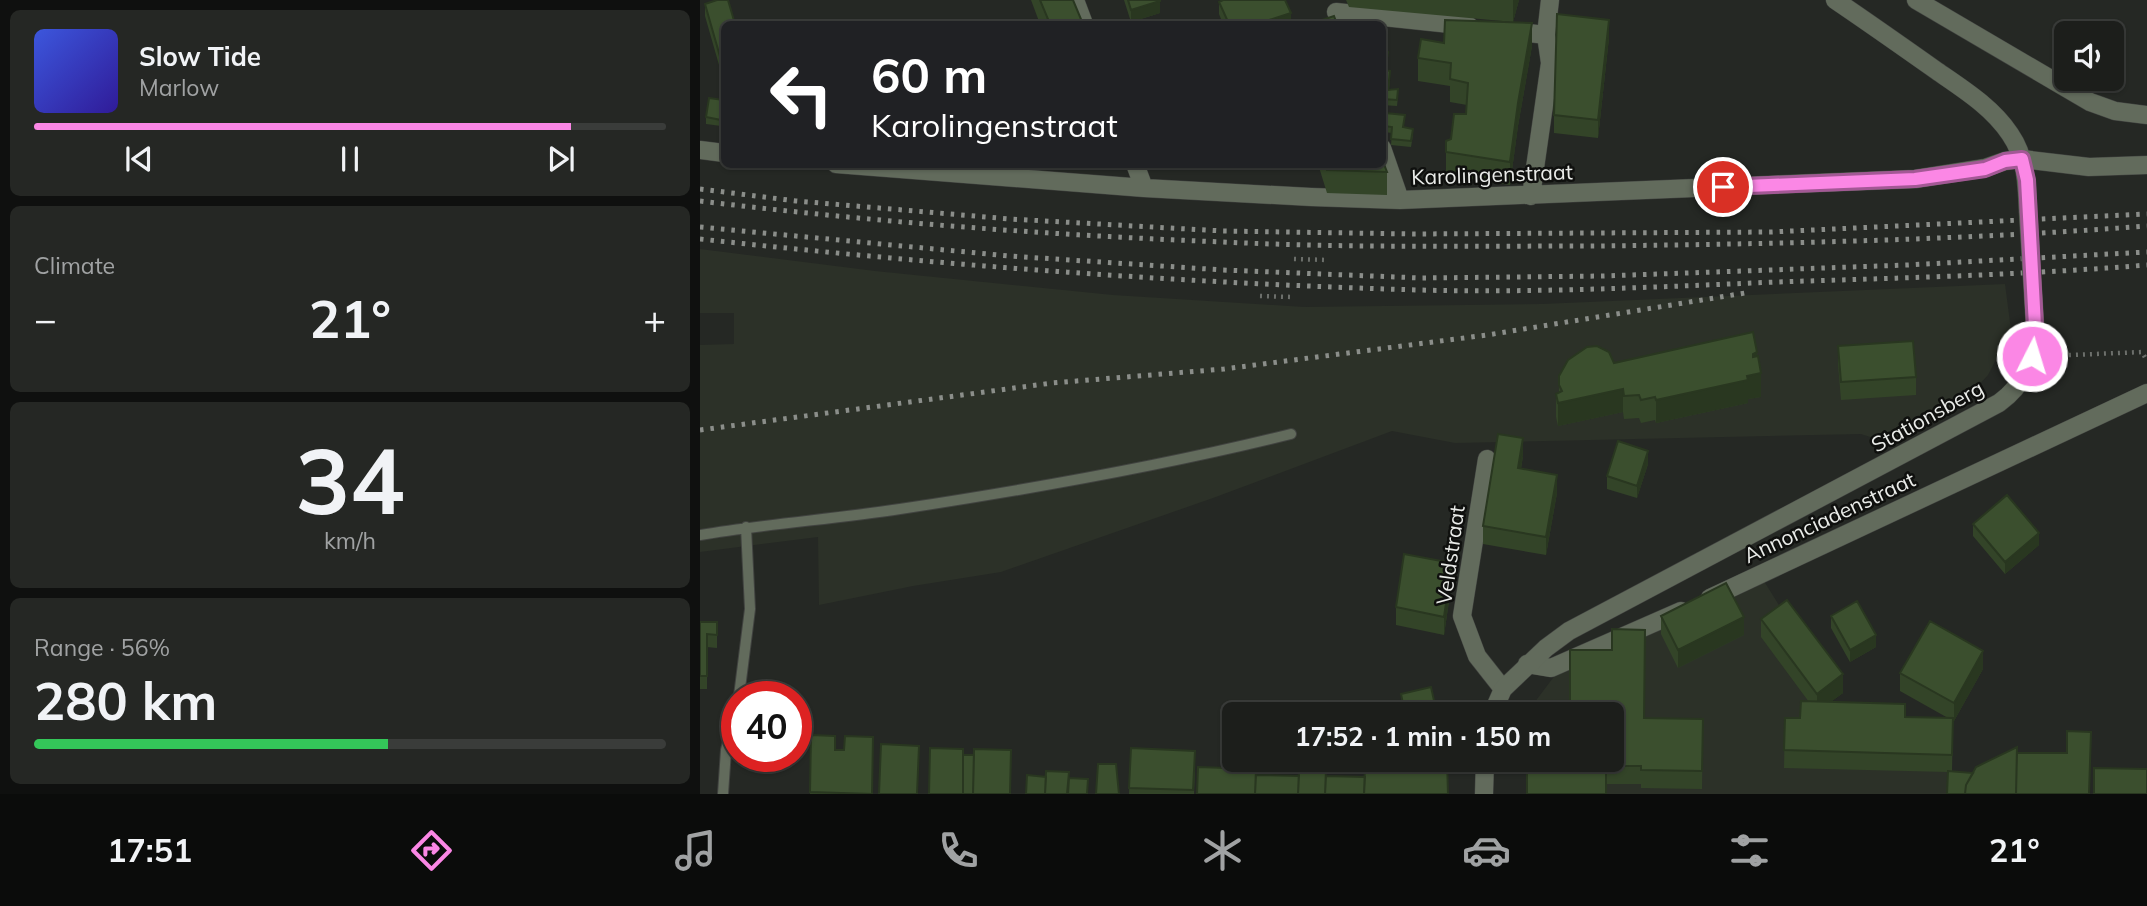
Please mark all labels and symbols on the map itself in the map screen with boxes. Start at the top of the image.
pin [1693,157,1753,217]
street label: Karolingenstraat [1411,158,1573,190]
position arrow [1995,319,2069,393]
street label: Stationsberg [1866,375,1988,457]
street label: Annonciadenstraat [1739,466,1919,568]
street label: Veldstraat [1430,504,1470,606]
speed limit sign: 40 [721,681,812,772]

